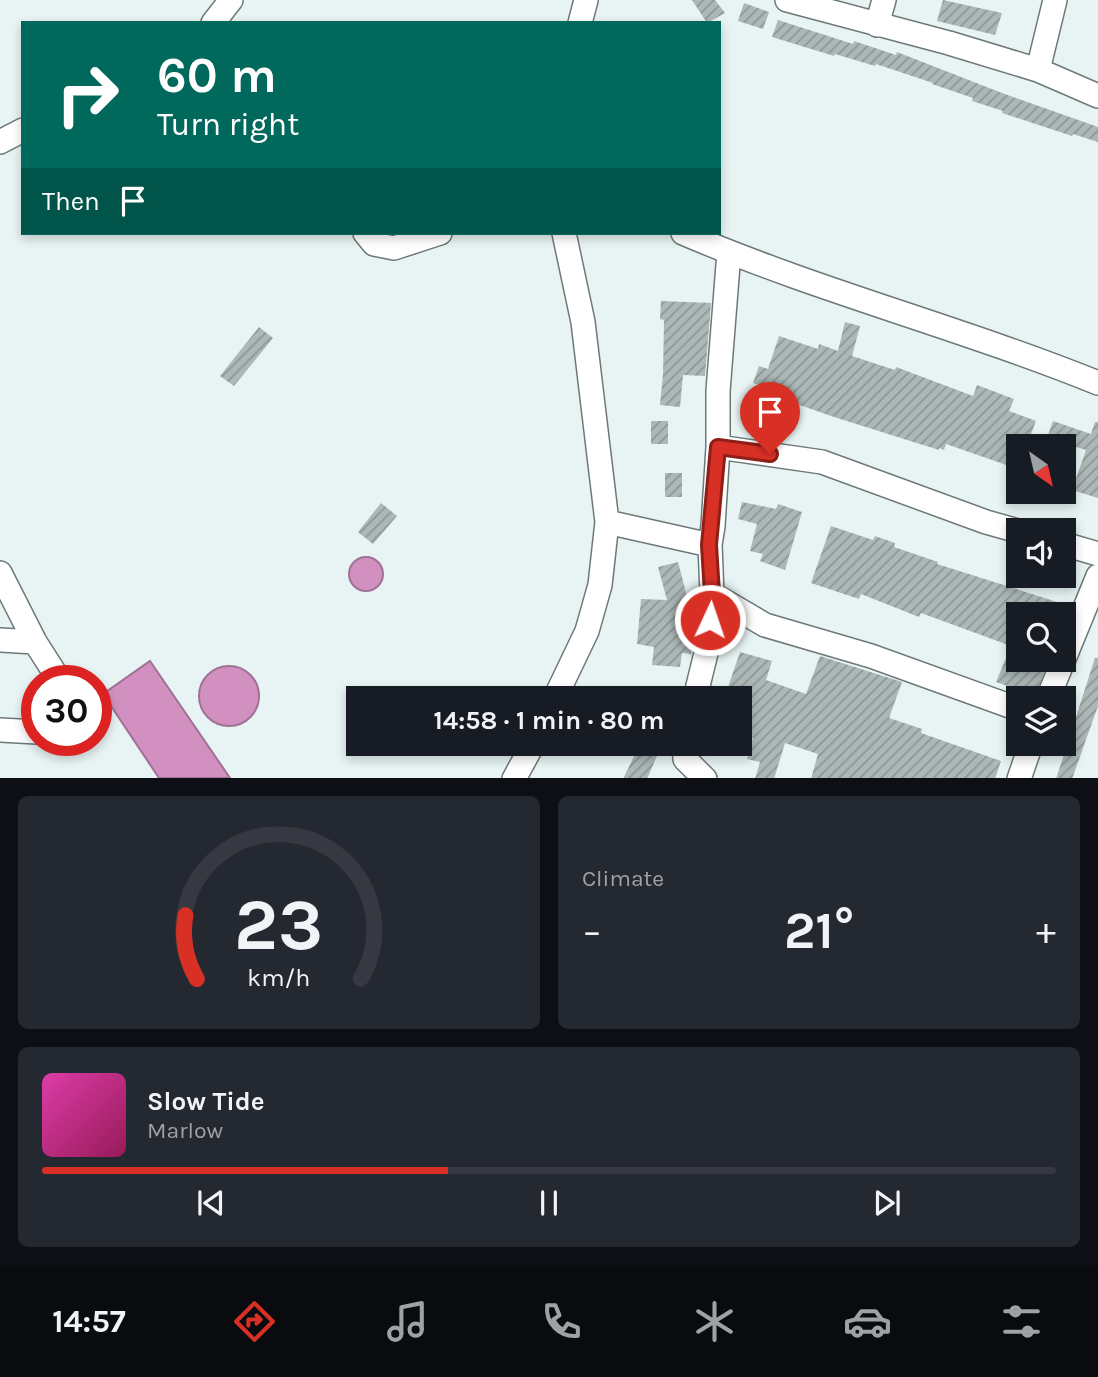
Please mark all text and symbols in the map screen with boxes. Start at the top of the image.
text: 60 m [157,47,277,104]
icon: right [42,49,133,140]
text: Turn right [157,106,299,143]
icon: arrive [114,182,152,220]
text: Then [42,186,100,217]
pin [740,382,800,454]
icon: arrive [751,393,789,431]
north arrow [1006,434,1076,504]
map controls [1006,434,1076,756]
button: sound [1006,518,1076,588]
position arrow [673,583,747,657]
button: search [1006,602,1076,672]
speed limit sign: 30 [21,665,112,756]
button: layers [1006,686,1076,756]
text: 14:58 · 1 min · 80 m [434,705,664,736]
text: Climate [582,865,664,892]
text: 23 [234,882,324,967]
text: 21° [784,900,854,961]
text: − [582,909,602,954]
text: + [1036,909,1056,954]
text: km/h [247,962,311,991]
text: Slow Tide [147,1086,265,1117]
text: Marlow [147,1117,223,1144]
icon: previous [192,1184,230,1222]
icon: pause [530,1184,568,1222]
icon: next [868,1184,906,1222]
icon: directions [230,1297,279,1346]
icon: music [383,1297,432,1346]
icon: phone [537,1297,586,1346]
icon: climate [690,1297,739,1346]
icon: car [843,1297,892,1346]
icon: filters [997,1297,1046,1346]
text: 14:57 [52,1303,126,1340]

